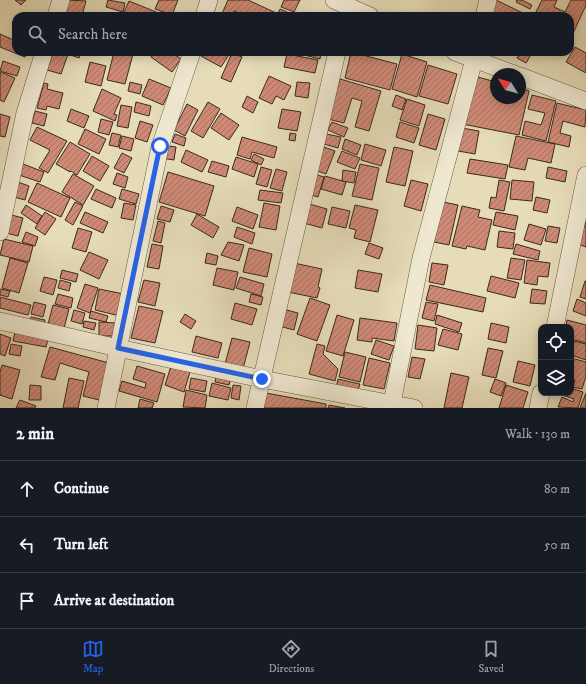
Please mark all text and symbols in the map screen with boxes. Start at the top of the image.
search box [12,12,574,56]
icon: search [26,23,48,45]
text: Search here [58,25,127,44]
north arrow [490,68,526,104]
route start [151,137,169,155]
map controls [538,324,574,396]
button: locate [538,324,574,360]
button: layers [538,360,574,396]
route end [253,370,271,388]
text: 2 min [16,423,54,445]
text: Walk · 130 m [505,426,570,442]
icon: ahead [16,478,38,500]
text: Continue [54,479,109,498]
text: 80 m [544,481,570,497]
icon: left [16,534,38,556]
text: Turn left [54,535,108,554]
text: 50 m [544,537,570,553]
icon: arrive [16,590,38,612]
text: Arrive at destination [54,591,174,610]
tab: Map [82,638,104,676]
tab: Directions [269,638,314,676]
tab: Saved [479,638,504,676]

